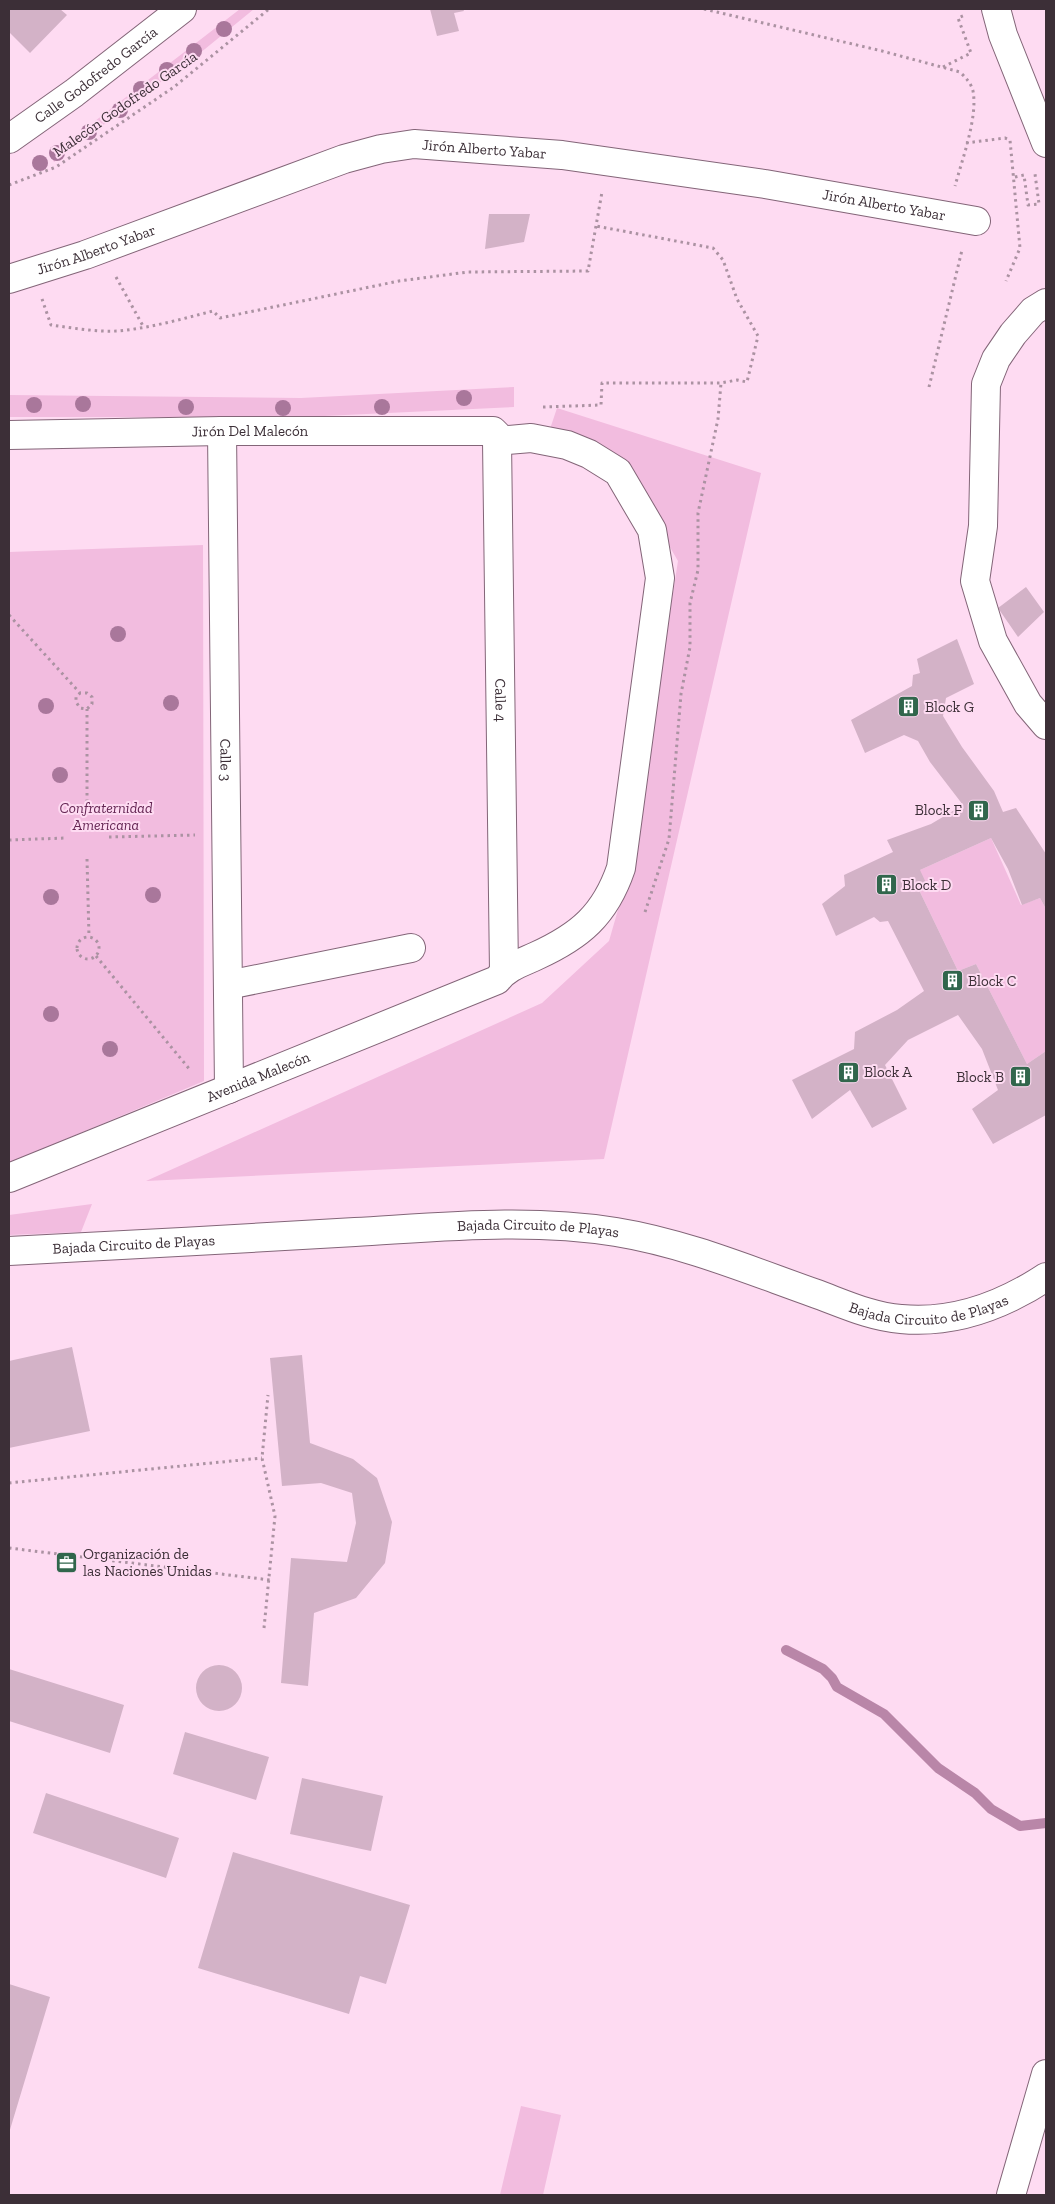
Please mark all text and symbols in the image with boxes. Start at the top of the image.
street label: Calle Godofredo García [31,23,161,127]
street label: Malecón Godofredo García [49,47,201,161]
street label: Jirón Alberto Yabar [421,136,547,163]
street label: Jirón Alberto Yabar [821,185,947,225]
street label: Jirón Alberto Yabar [35,221,158,279]
street label: Jirón Del Malecón [192,422,309,441]
street label: Calle 4 [491,678,510,722]
building icon: Block G [897,695,921,719]
place label: Block G [925,698,974,716]
street label: Calle 3 [216,739,235,781]
building icon: Block F [966,798,990,822]
park label: Confraternidad Americana [59,799,153,834]
place label: Block F [915,801,963,819]
building icon: Block D [874,873,898,897]
place label: Block D [902,876,951,894]
building icon: Block C [940,969,964,993]
place label: Block C [968,972,1016,990]
street label: Avenida Malecón [204,1048,313,1106]
building icon: Block A [836,1060,860,1084]
place label: Block A [864,1063,912,1081]
building icon: Block B [1008,1065,1032,1089]
place label: Block B [956,1068,1004,1086]
street label: Bajada Circuito de Playas [457,1215,621,1241]
street label: Bajada Circuito de Playas [52,1231,215,1258]
street label: Bajada Circuito de Playas [847,1291,1011,1329]
place label: Organización de las Naciones Unidas [83,1545,212,1580]
office icon: Organización de las Naciones Unidas [55,1551,79,1575]

